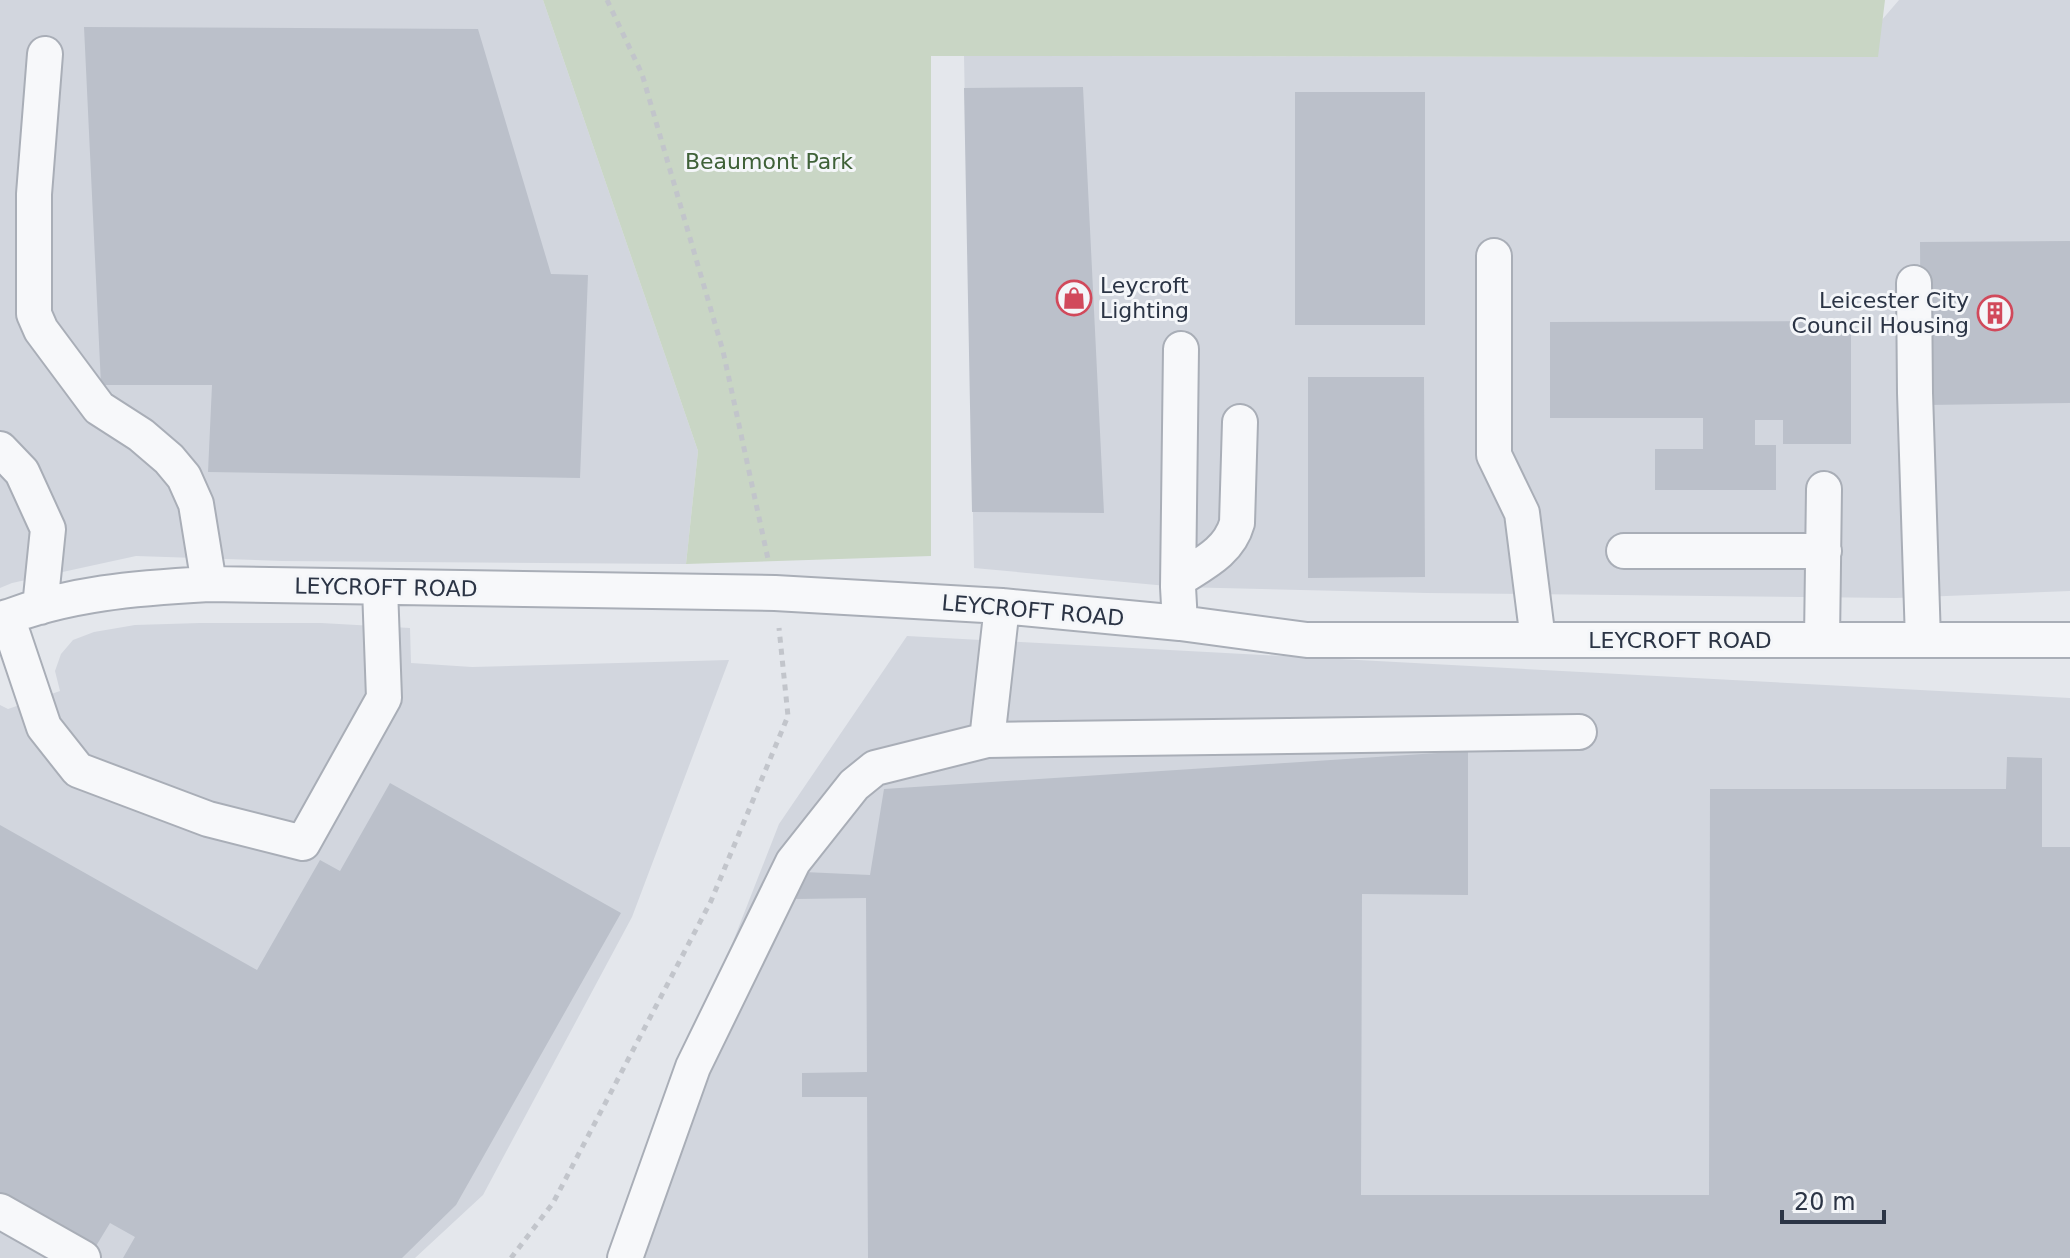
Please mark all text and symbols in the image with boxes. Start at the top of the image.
park label: Beaumont Park [685,149,853,174]
place label: Leycroft Lighting [1100,273,1189,323]
shop icon: Leycroft Lighting [1055,279,1093,317]
place label: Leicester City Council Housing [1792,288,1969,338]
building icon: Leicester City Council Housing [1976,294,2014,332]
street label: LEYCROFT ROAD [294,573,478,602]
street label: LEYCROFT ROAD [941,590,1125,631]
street label: LEYCROFT ROAD [1588,628,1772,653]
scale bar [1782,1174,1884,1224]
text: 20 m [1794,1188,1856,1216]

